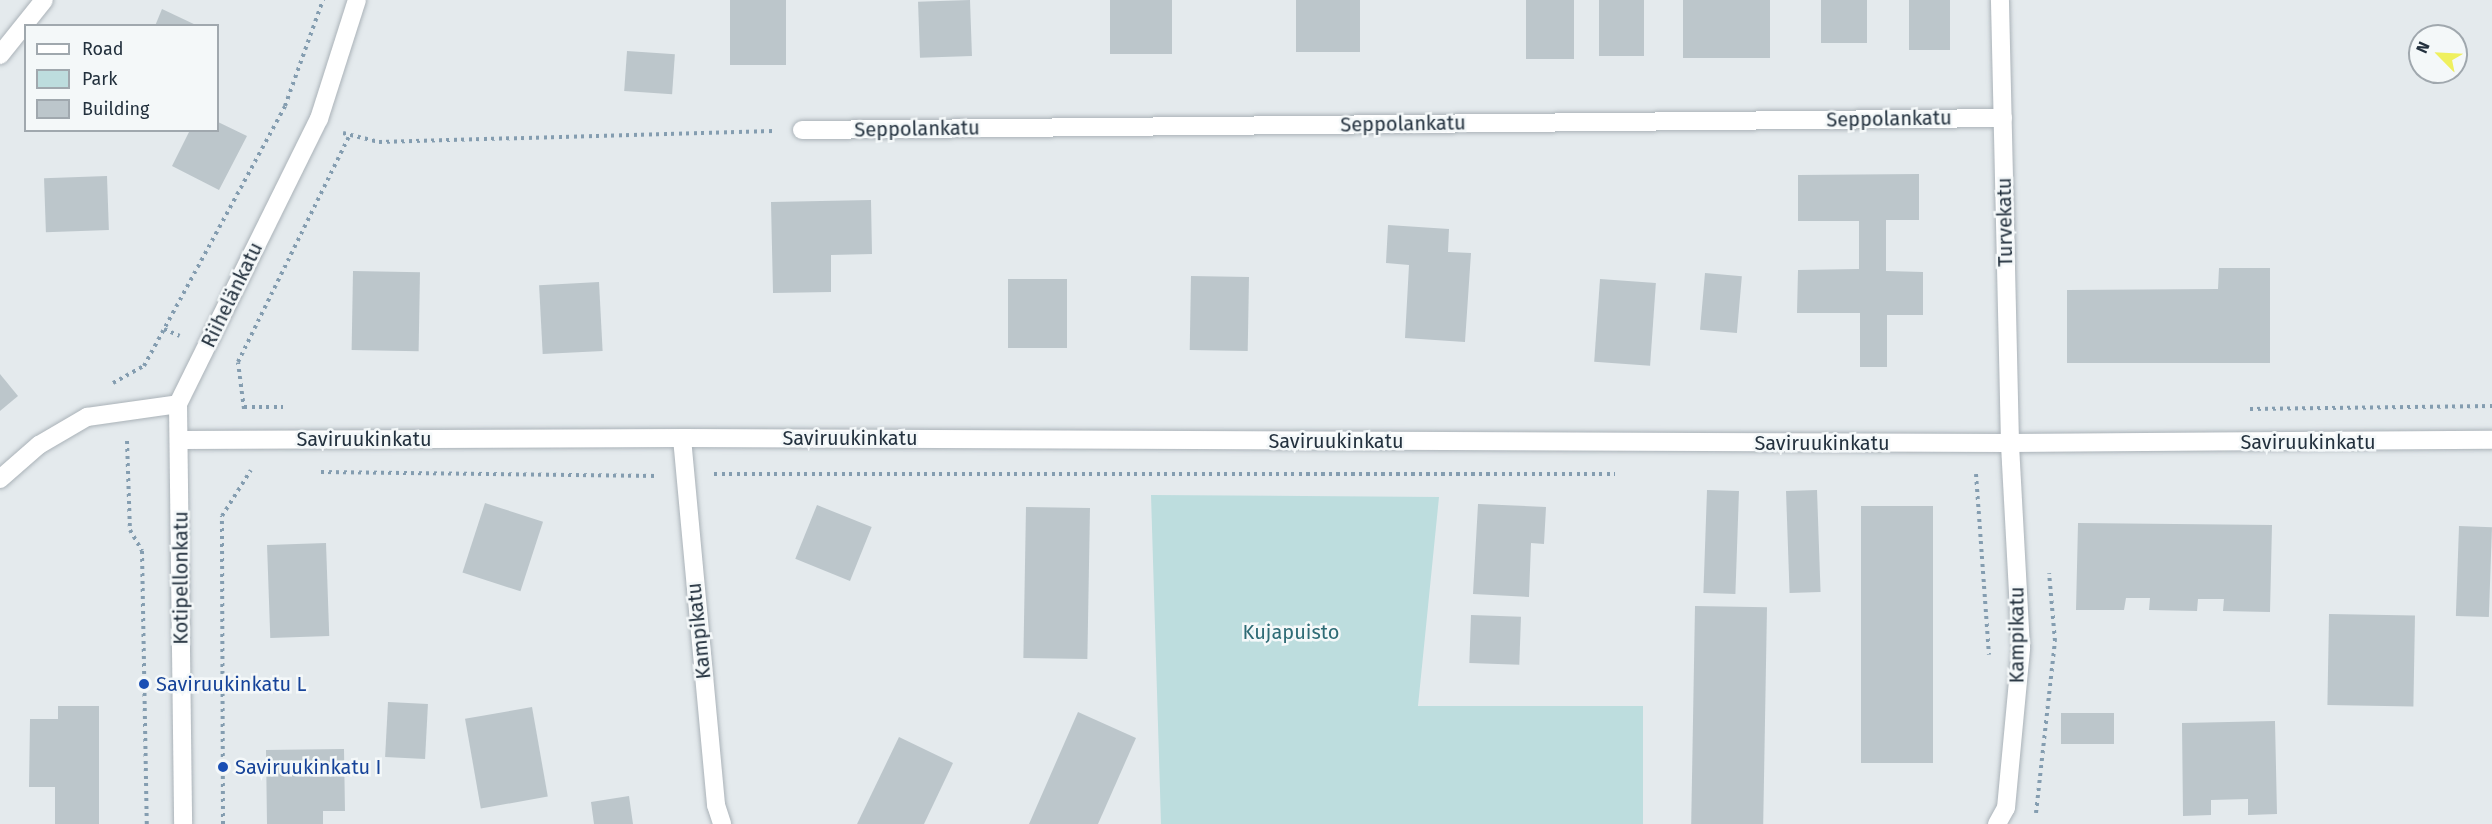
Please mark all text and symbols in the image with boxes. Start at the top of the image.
legend [24,24,219,132]
north arrow [2408,24,2468,84]
text: Road [82,38,124,60]
text: N [2412,39,2434,56]
text: Park [82,68,117,90]
text: Building [82,98,149,120]
street label: Seppolankatu [1826,106,1952,132]
street label: Seppolankatu [1340,111,1466,137]
street label: Seppolankatu [854,116,980,142]
street label: Turvekatu [1992,177,2018,267]
street label: Riihelänkatu [196,238,268,352]
street label: Saviruukinkatu [782,426,918,450]
street label: Saviruukinkatu [296,427,432,451]
street label: Saviruukinkatu [1268,429,1404,453]
street label: Saviruukinkatu [2240,430,2376,454]
street label: Saviruukinkatu [1754,431,1890,455]
street label: Kotipellonkatu [169,511,193,645]
street label: Kampikatu [682,582,716,680]
street label: Kampikatu [2005,587,2029,683]
park label: Kujapuisto [1243,620,1339,644]
place label: Saviruukinkatu L [156,672,306,696]
marker: Saviruukinkatu L [137,677,151,691]
place label: Saviruukinkatu I [235,755,381,779]
marker: Saviruukinkatu I [216,760,230,774]

